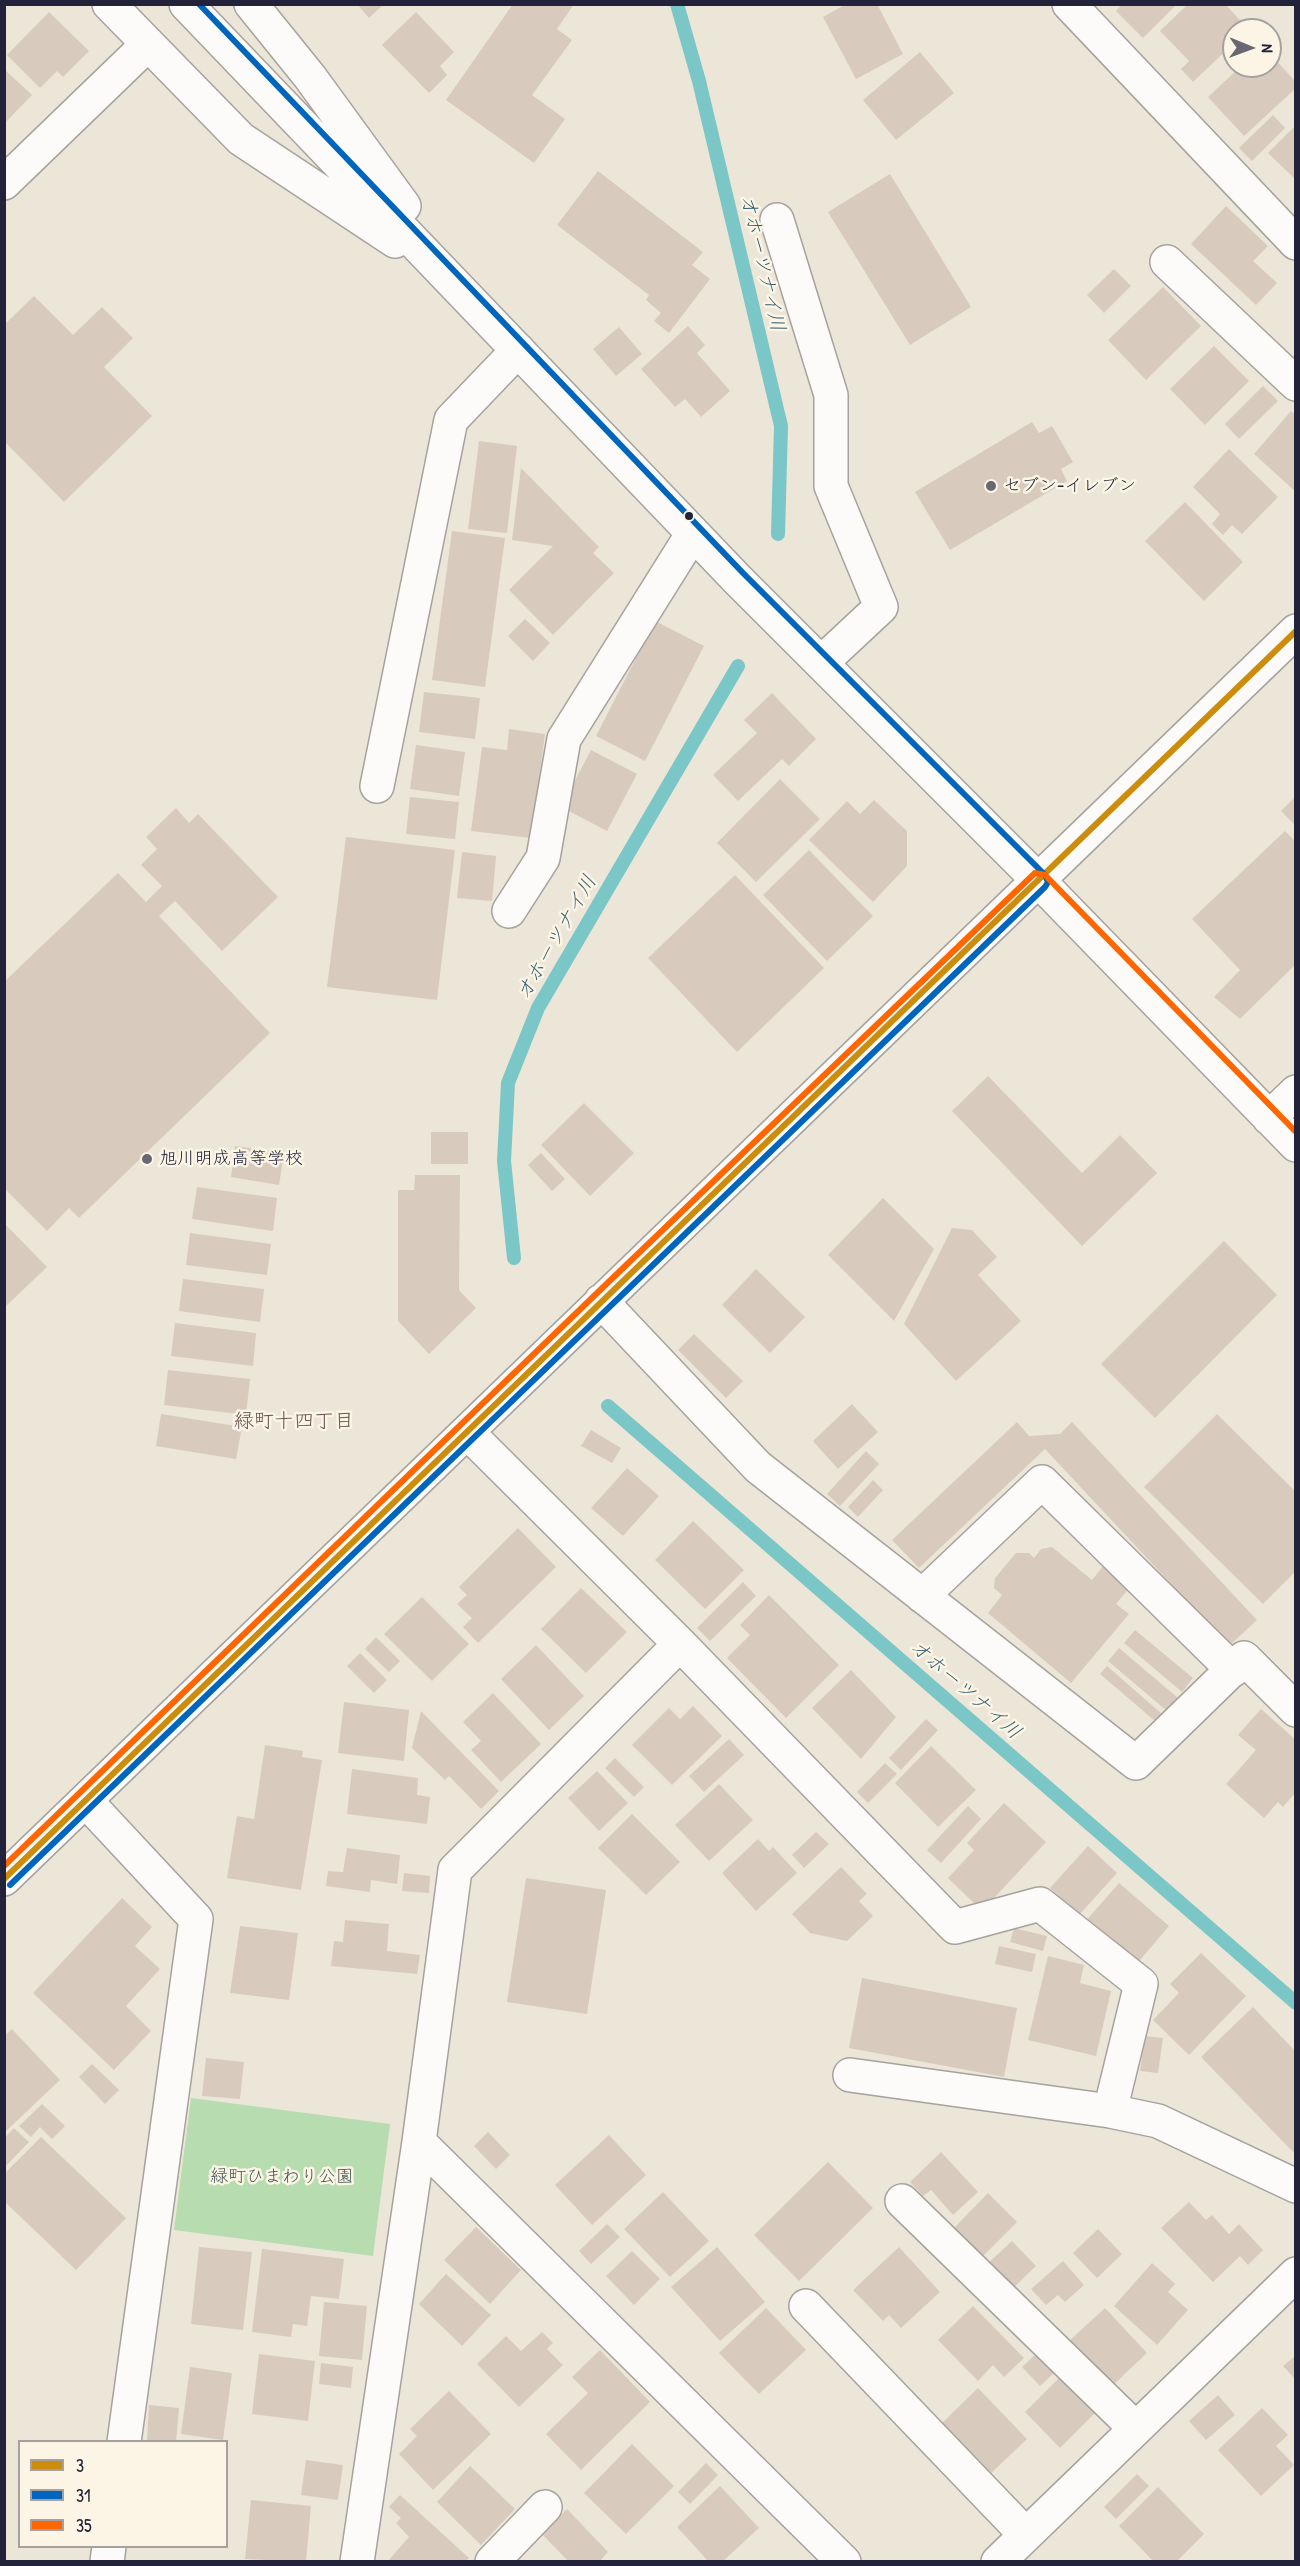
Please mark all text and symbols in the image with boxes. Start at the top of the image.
north arrow [1222,18,1282,78]
text: N [1257,44,1279,53]
water label: オホーツナイ川 [735,192,789,334]
place label: セブン-イレブン [1003,475,1136,497]
marker: セブン-イレブン [984,479,998,493]
unlabelled marker [683,510,695,522]
water label: オホーツナイ川 [512,871,602,1005]
place label: 旭川明成高等学校 [159,1148,303,1170]
marker: 旭川明成高等学校 [140,1152,154,1166]
district label: 緑町十四丁目 [234,1410,354,1434]
water label: オホーツナイ川 [904,1635,1026,1745]
park label: 緑町ひまわり公園 [210,2166,354,2188]
legend [18,2440,228,2548]
text: 3 [76,2453,84,2478]
text: 31 [76,2483,91,2508]
text: 35 [76,2513,92,2538]

